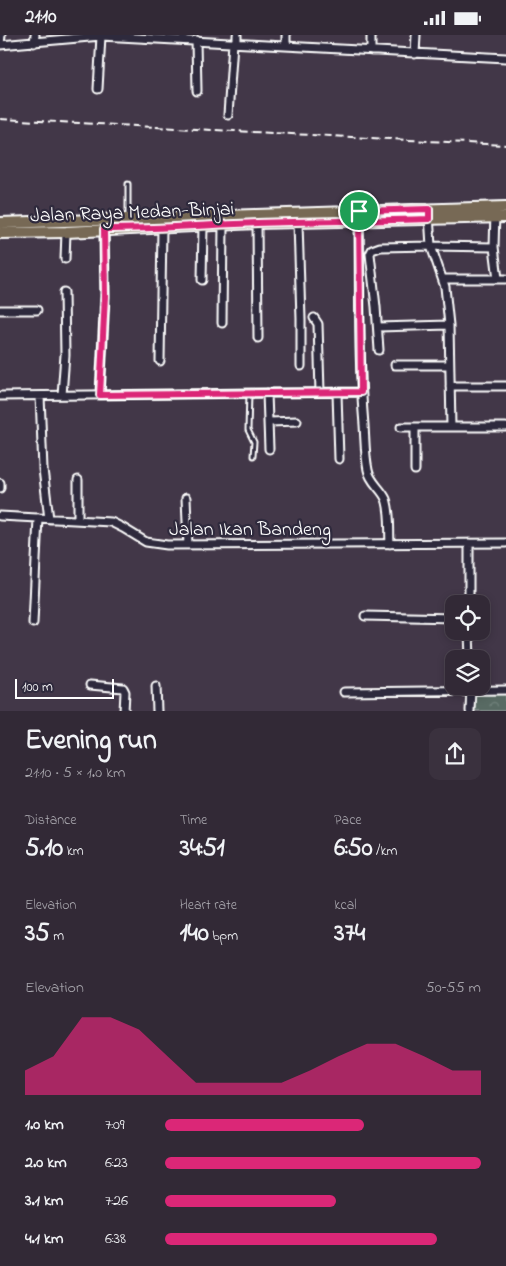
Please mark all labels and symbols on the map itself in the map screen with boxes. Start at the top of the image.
pin [338,190,380,232]
street label: Jalan Raya Medan-Binjai [30,195,235,232]
street label: Jalan Ikan Bandeng [169,516,331,546]
scale bar [15,676,114,699]

